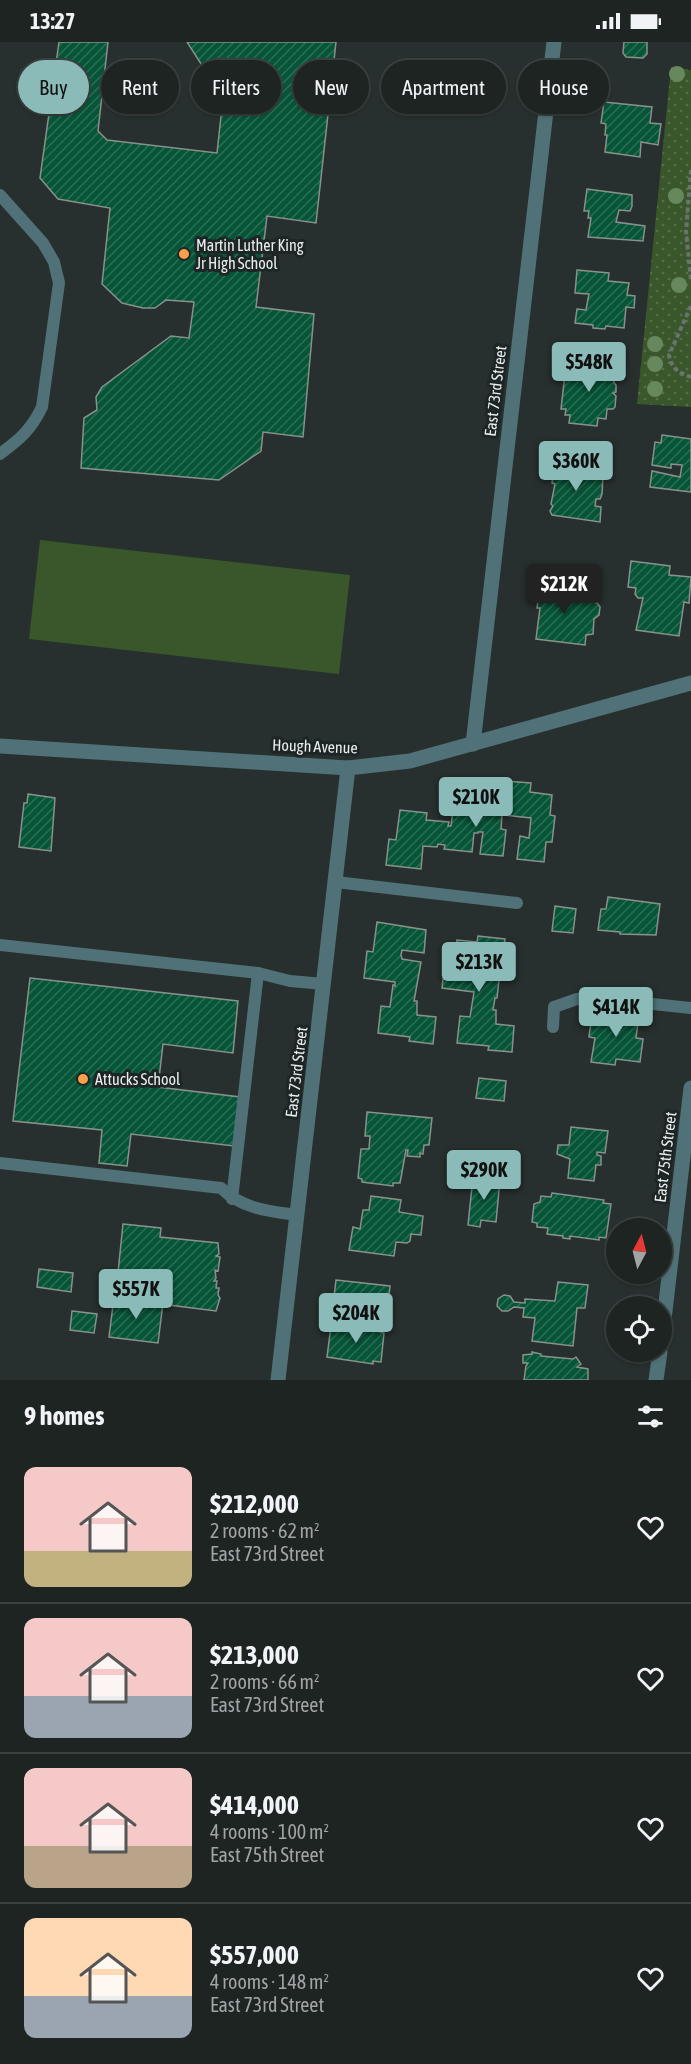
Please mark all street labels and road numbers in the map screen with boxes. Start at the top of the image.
street label: East 73rd Street [481,344,510,437]
street label: Hough Avenue [272,736,358,757]
street label: East 73rd Street [282,1025,311,1118]
street label: East 75th Street [650,1110,680,1203]

